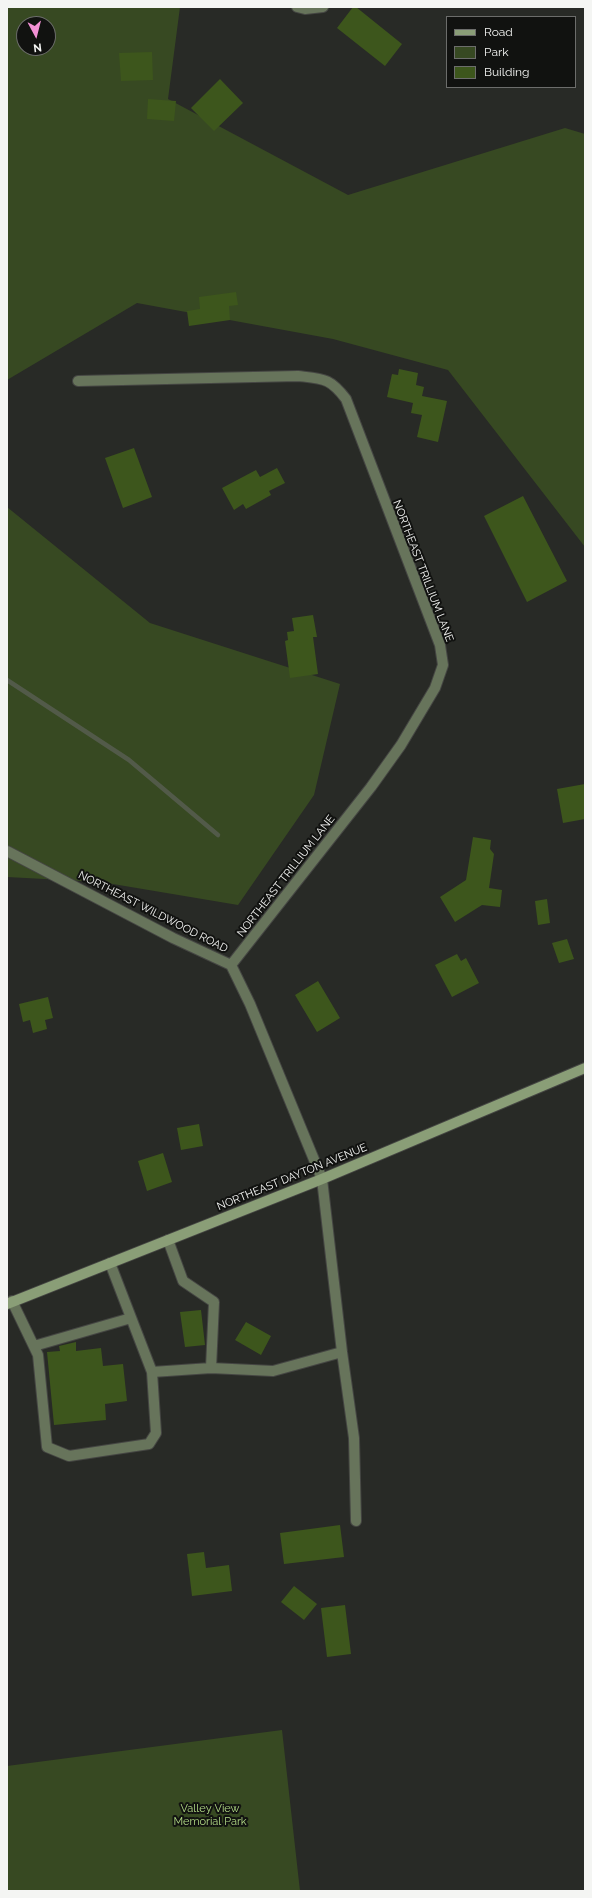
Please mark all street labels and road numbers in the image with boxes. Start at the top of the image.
street label: NORTHEAST TRILLIUM LANE [390,498,456,644]
street label: NORTHEAST TRILLIUM LANE [234,813,338,939]
street label: NORTHEAST WILDWOOD ROAD [76,868,230,956]
street label: NORTHEAST DAYTON AVENUE [215,1141,369,1213]

